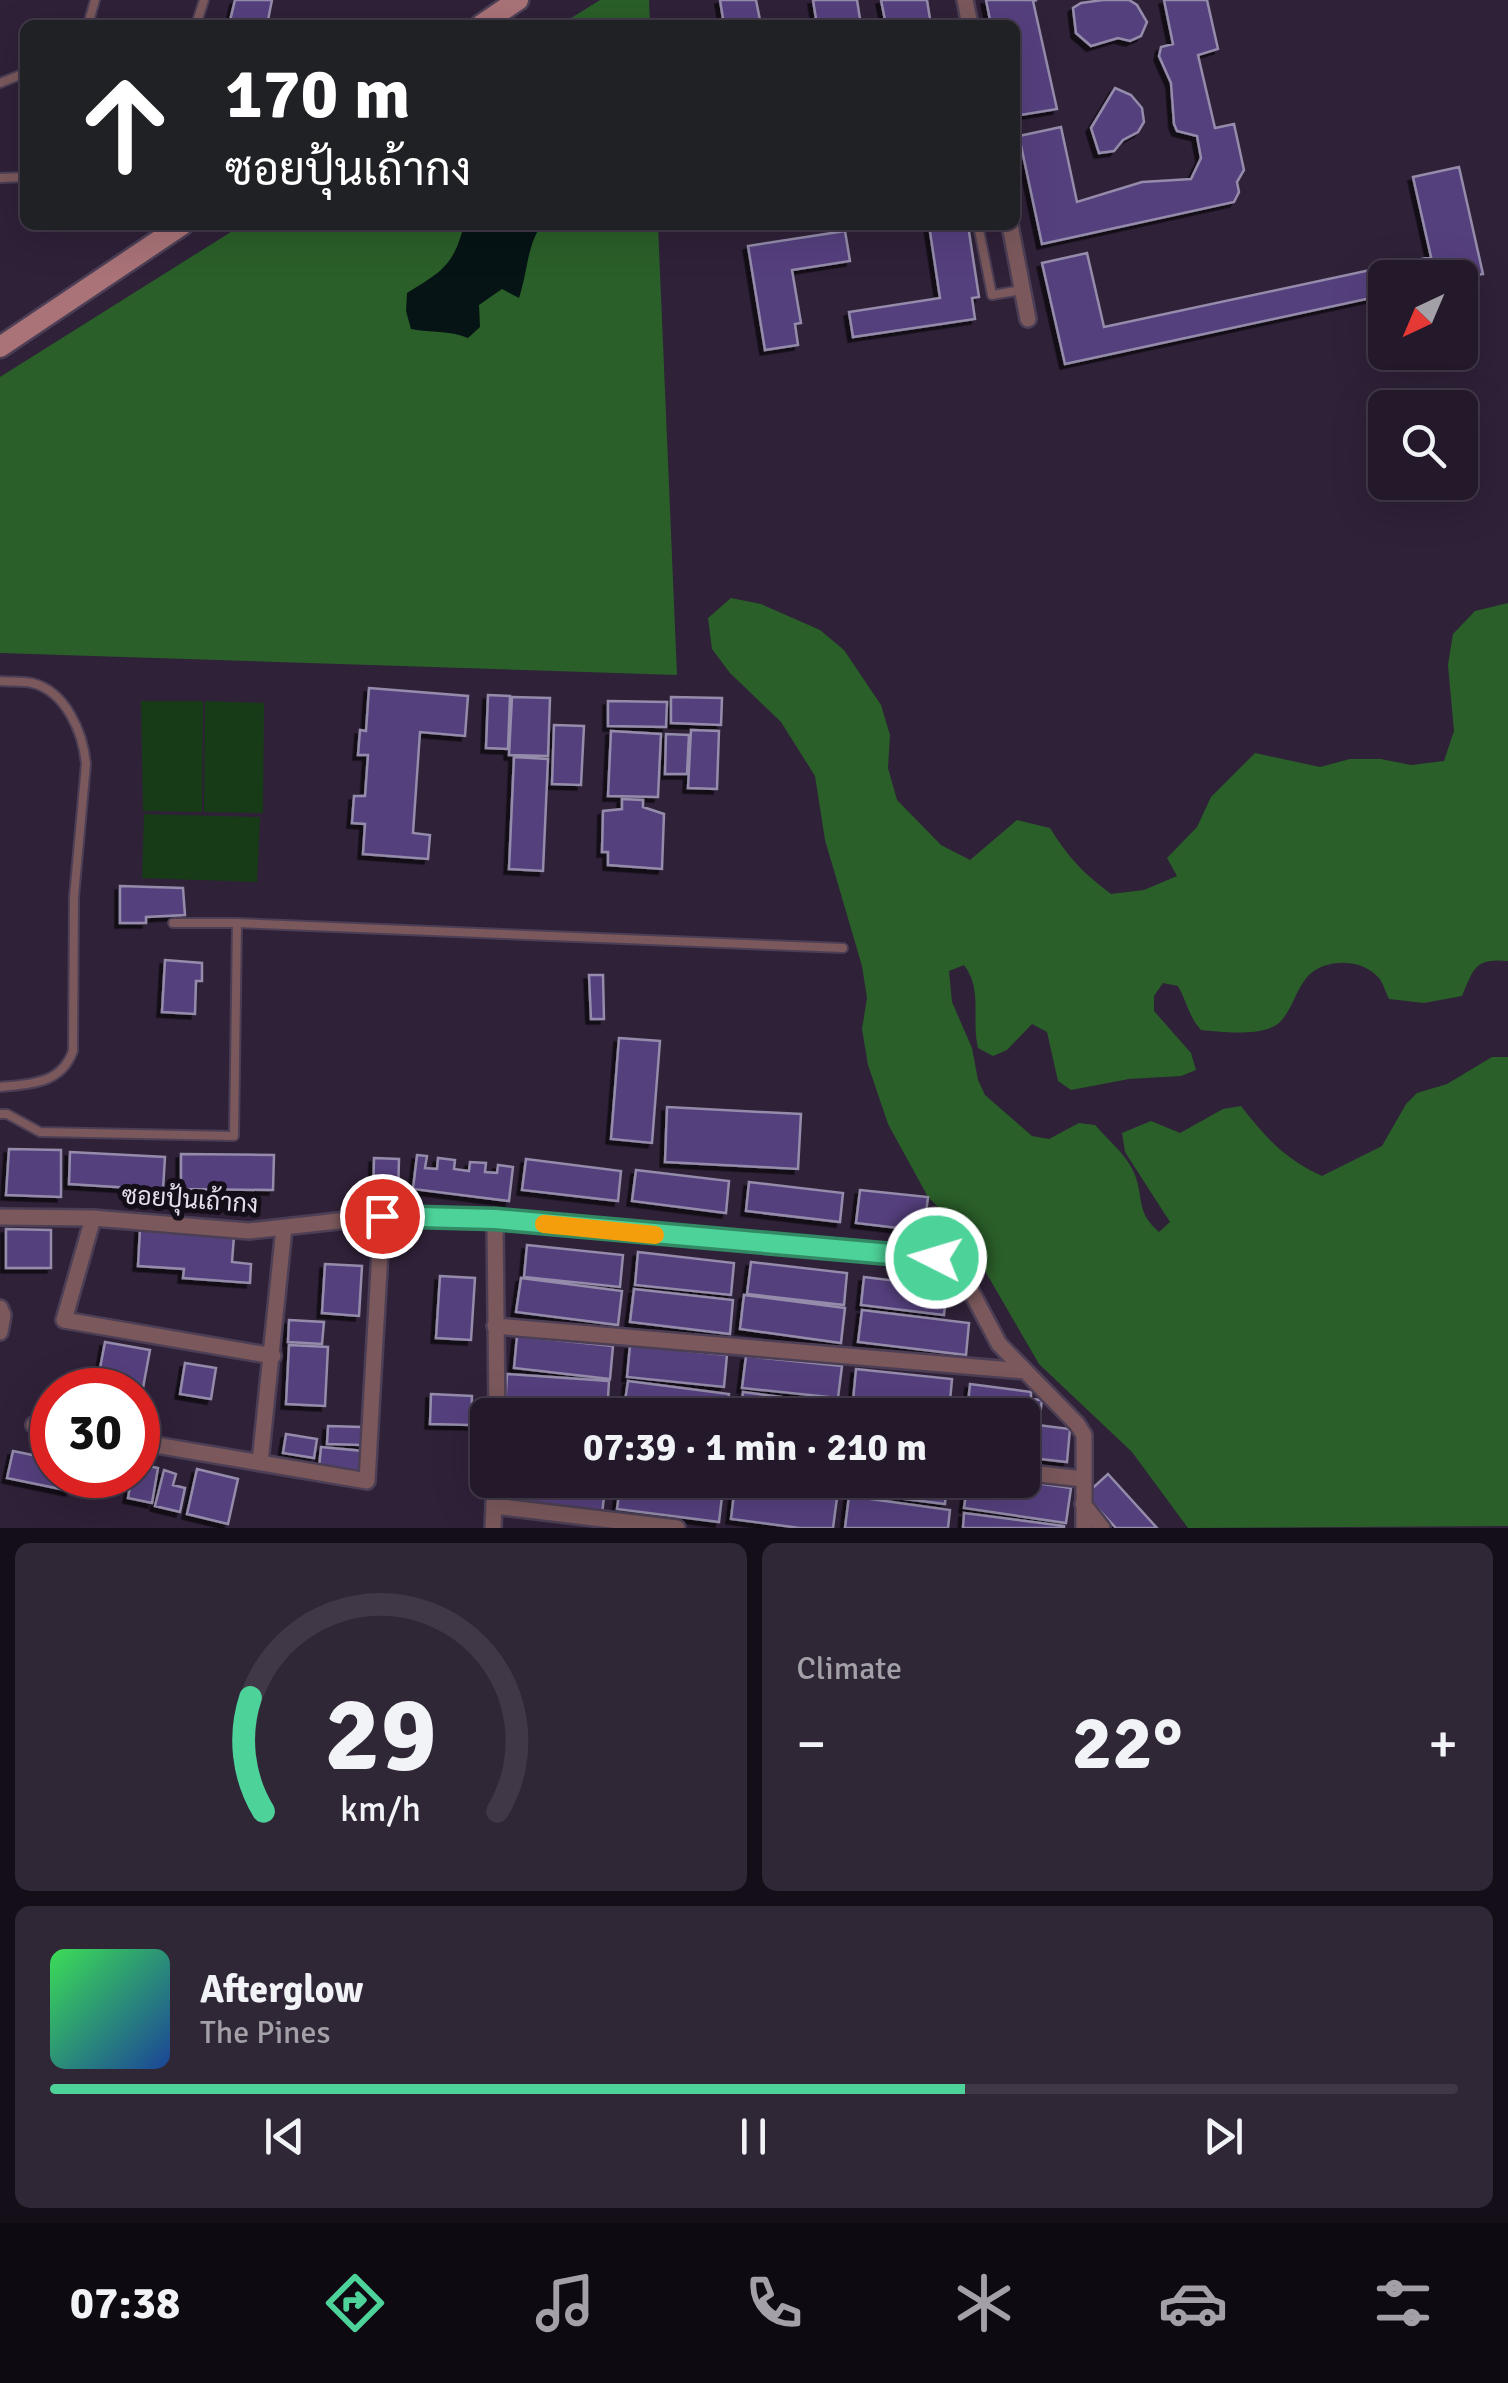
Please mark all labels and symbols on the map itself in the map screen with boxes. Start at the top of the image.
north arrow [1368,260,1478,370]
pin [340,1174,425,1259]
street label: ซอยปุ้นเถ้ากง [120,1179,259,1222]
position arrow [884,1206,988,1310]
speed limit sign: 30 [30,1368,160,1498]

